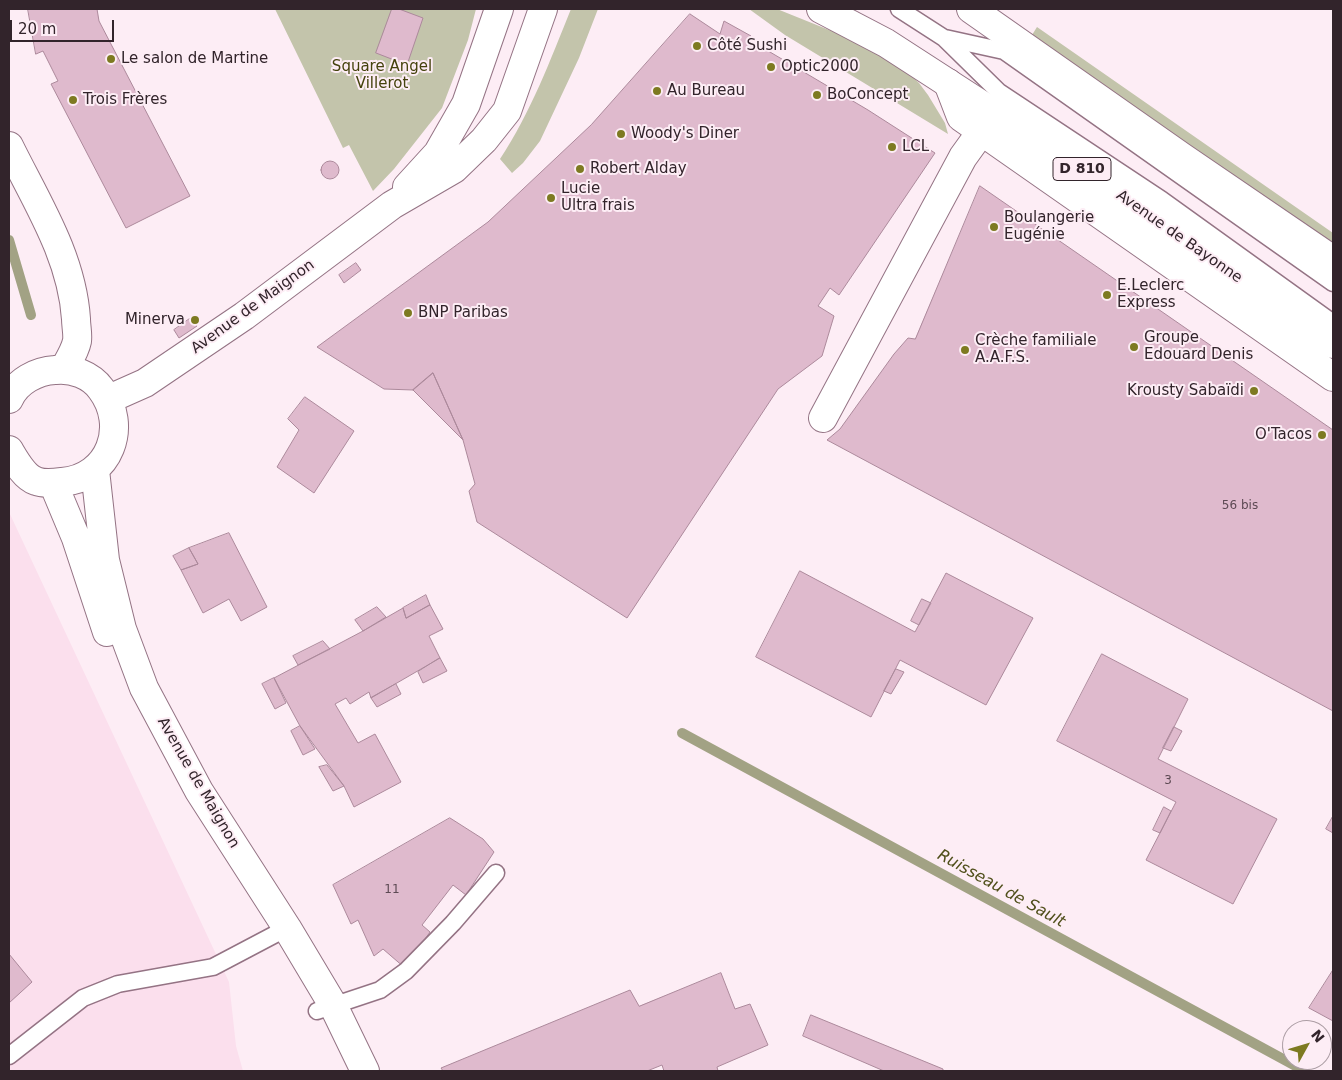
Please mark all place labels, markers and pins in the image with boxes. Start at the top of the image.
place label: Côté Sushi [707,37,787,55]
marker: Côté Sushi [691,40,703,52]
place label: Le salon de Martine [121,50,268,68]
marker: Le salon de Martine [105,53,117,65]
place label: Optic2000 [781,58,859,76]
marker: Optic2000 [765,61,777,73]
place label: Au Bureau [667,82,745,100]
marker: Au Bureau [651,85,663,97]
place label: BoConcept [827,86,909,104]
marker: BoConcept [811,89,823,101]
place label: Trois Frères [83,91,167,109]
marker: Trois Frères [67,94,79,106]
place label: Woody's Diner [631,125,739,143]
marker: Woody's Diner [615,128,627,140]
place label: LCL [902,138,929,156]
marker: LCL [886,141,898,153]
place label: Robert Alday [590,160,687,178]
marker: Robert Alday [574,163,586,175]
place label: Lucie Ultra frais [561,180,635,215]
marker: Lucie Ultra frais [545,192,557,204]
place label: Boulangerie Eugénie [1004,209,1094,244]
marker: Boulangerie Eugénie [988,221,1000,233]
place label: E.Leclerc Express [1117,277,1184,312]
marker: E.Leclerc Express [1101,289,1113,301]
place label: BNP Paribas [418,304,508,322]
marker: BNP Paribas [402,307,414,319]
place label: Minerva [125,311,185,329]
marker: Minerva [189,314,201,326]
place label: Groupe Edouard Denis [1144,329,1253,364]
place label: Crèche familiale A.A.F.S. [975,332,1096,367]
marker: Groupe Edouard Denis [1128,341,1140,353]
marker: Crèche familiale A.A.F.S. [959,344,971,356]
place label: Krousty Sabaïdi [1127,382,1244,400]
marker: Krousty Sabaïdi [1248,385,1260,397]
place label: O'Tacos [1255,426,1312,444]
marker: O'Tacos [1316,429,1328,441]

